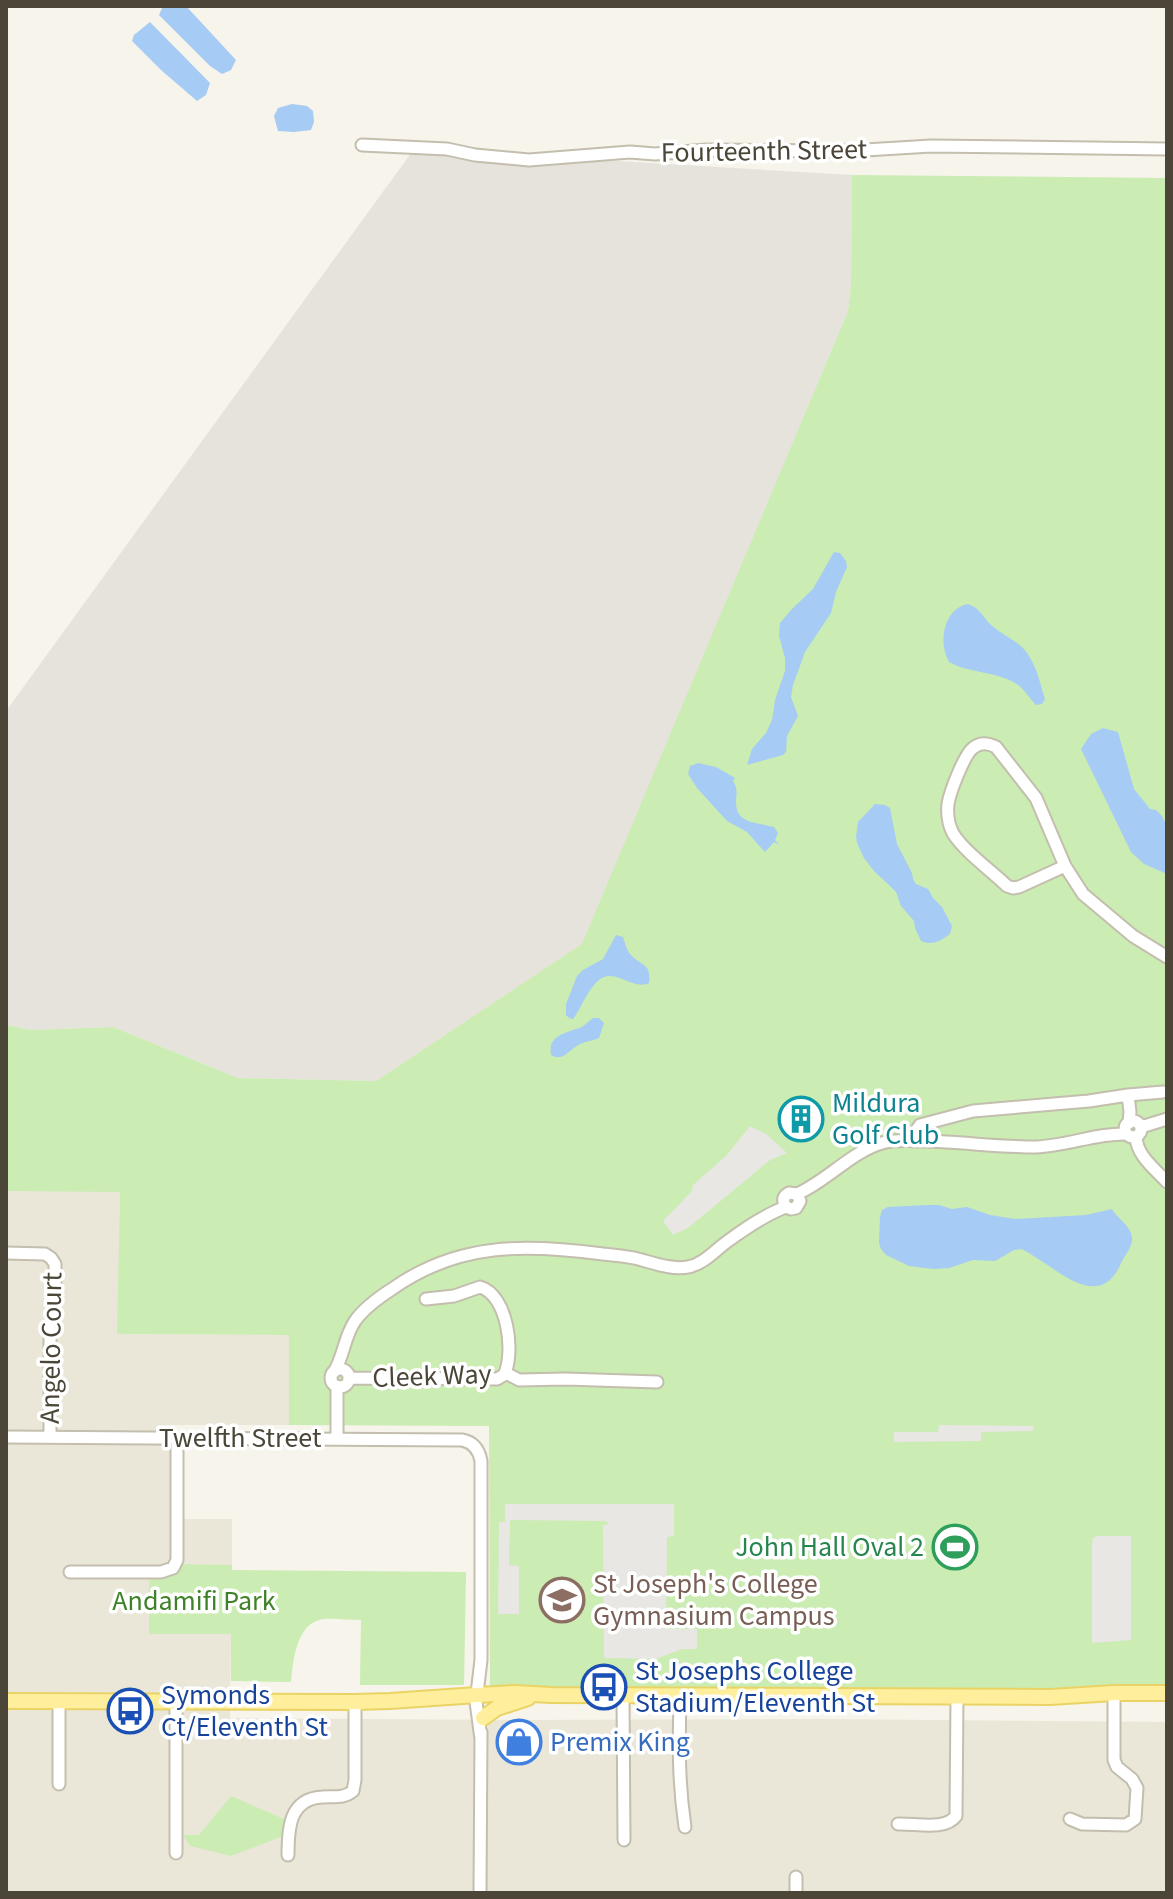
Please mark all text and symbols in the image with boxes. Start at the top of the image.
street label: Fourteenth Street [661,129,868,173]
place label: Mildura Golf Club [832,1083,939,1155]
building icon: Mildura Golf Club [777,1095,825,1143]
street label: Angelo Court [30,1271,72,1424]
street label: Cleek Way [372,1354,492,1398]
street label: Twelfth Street [159,1418,322,1458]
sports icon: John Hall Oval 2 [931,1523,979,1571]
place label: John Hall Oval 2 [735,1527,924,1567]
place label: St Joseph's College Gymnasium Campus [593,1564,834,1636]
school or university icon: St Joseph's College Gymnasium Campus [538,1576,586,1624]
park label: Andamifi Park [112,1581,276,1621]
place label: St Josephs College Stadium/Eleventh St [635,1651,876,1723]
bus stop icon: St Josephs College Stadium/Eleventh St [580,1663,628,1711]
place label: Symonds Ct/Eleventh St [161,1675,328,1747]
bus stop icon: Symonds Ct/Eleventh St [106,1687,154,1735]
shop icon: Premix King [495,1718,543,1766]
place label: Premix King [550,1722,690,1762]

